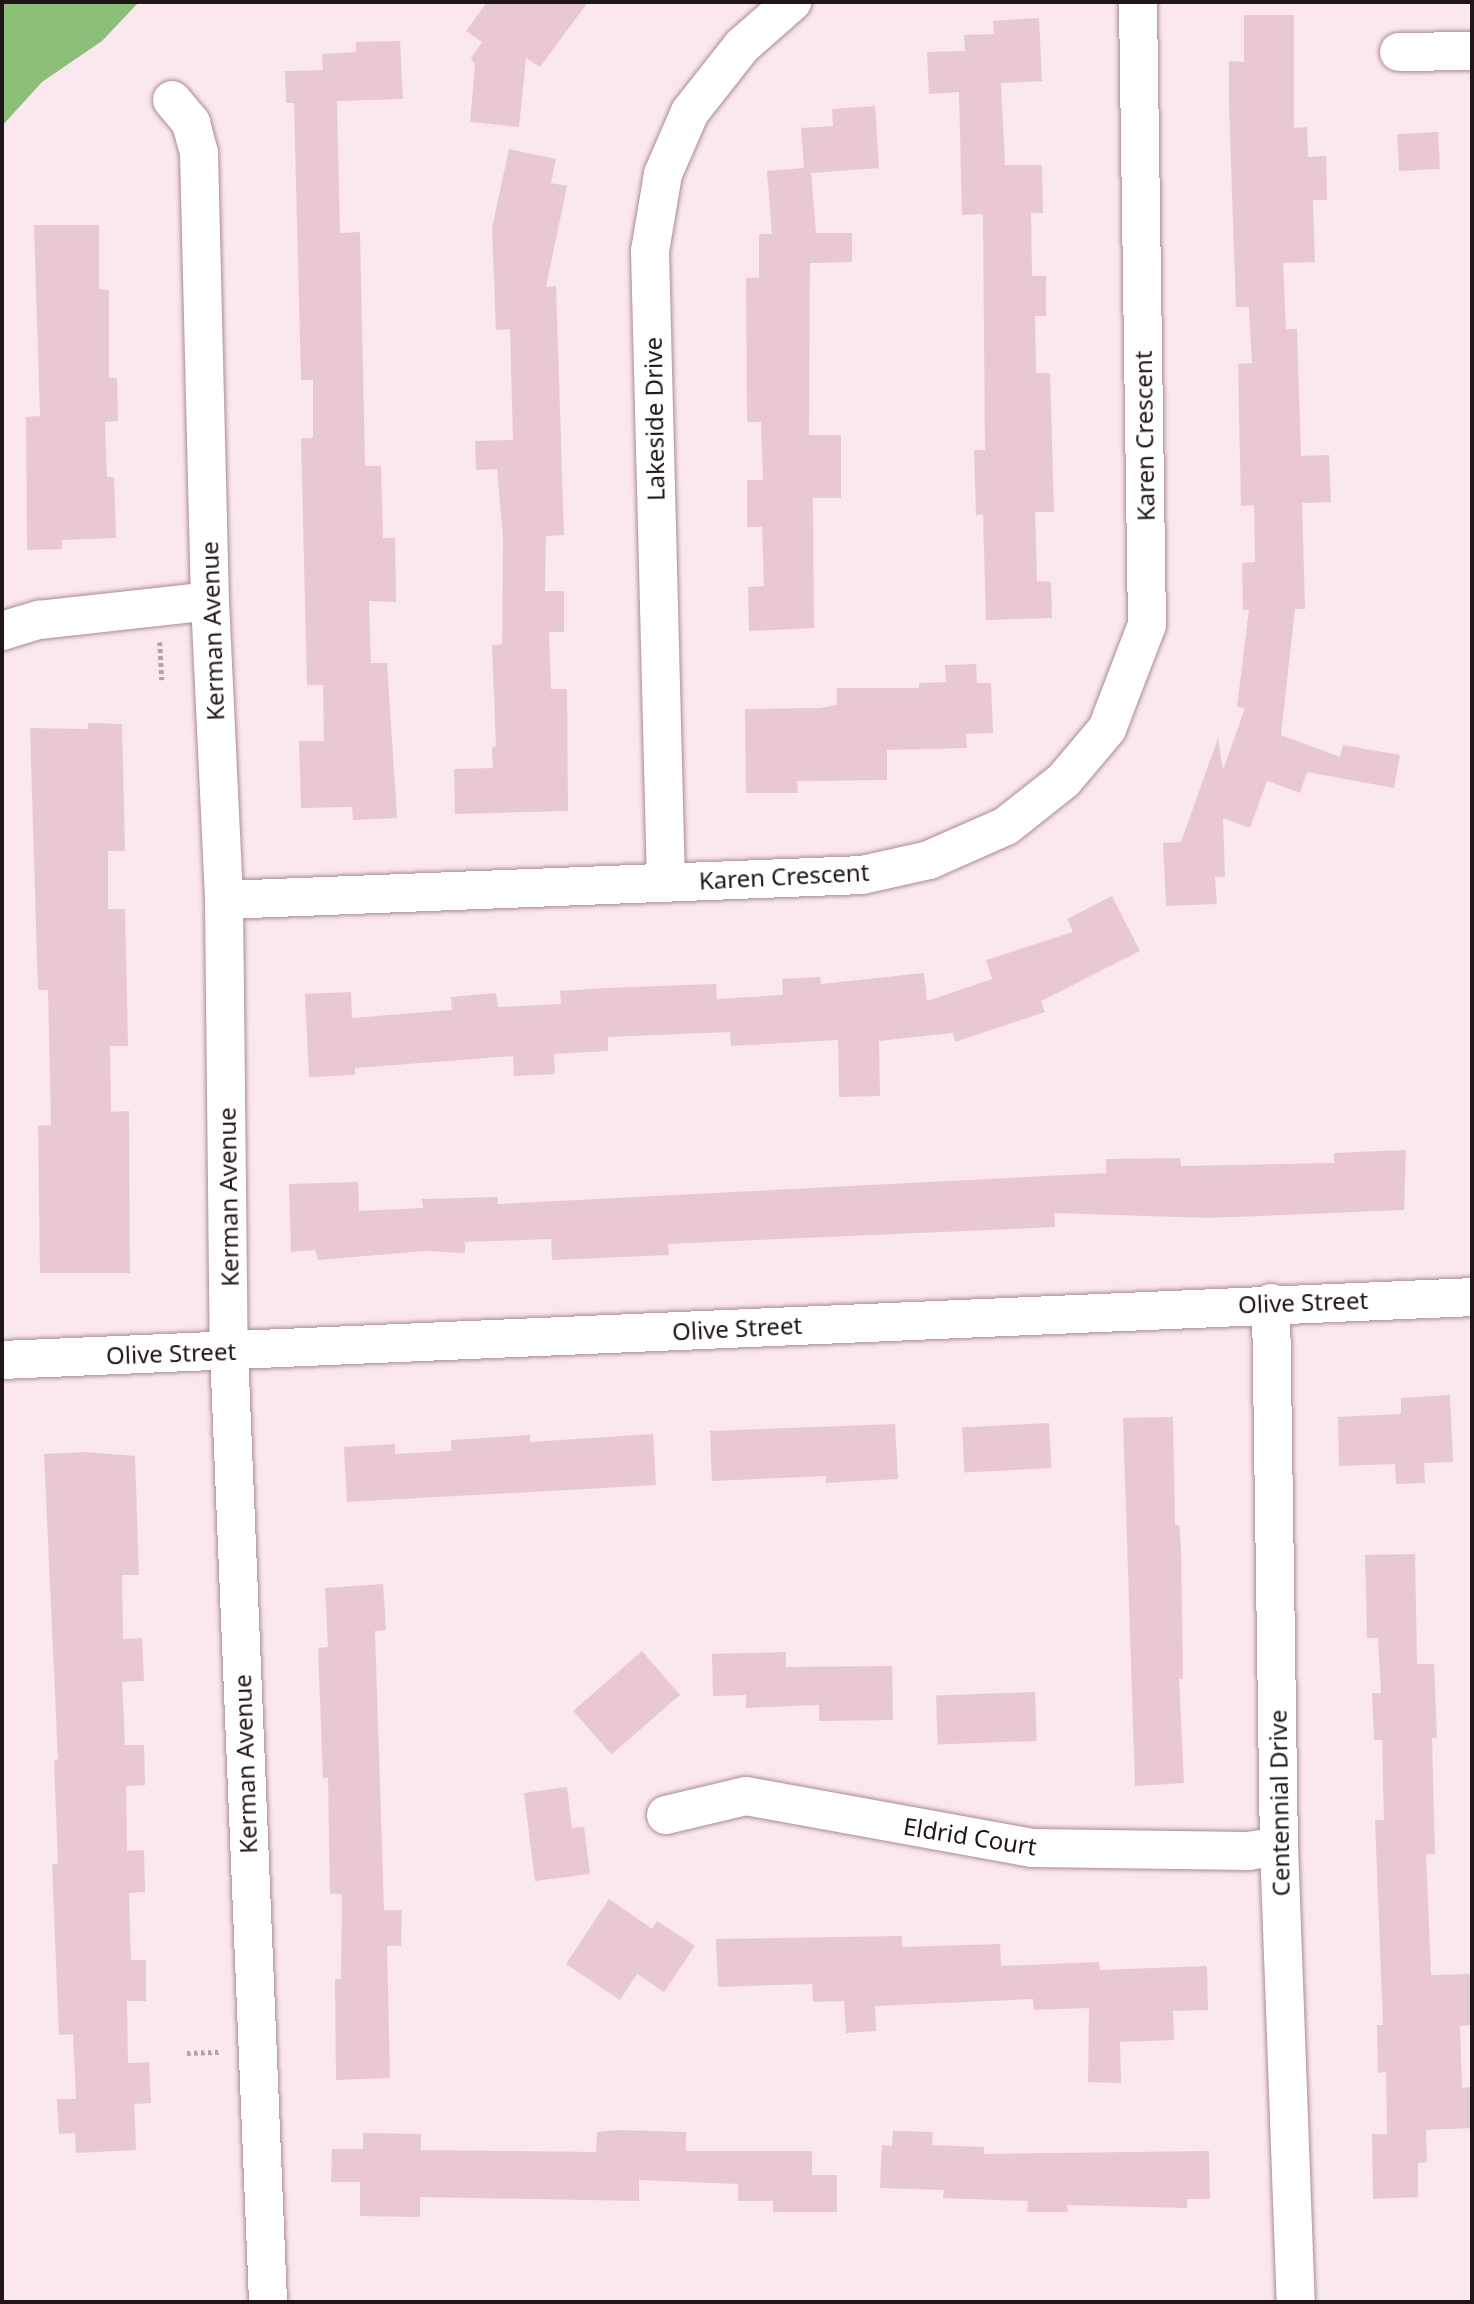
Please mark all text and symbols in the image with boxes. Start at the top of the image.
street label: Lakeside Drive [638,337,670,501]
street label: Karen Crescent [1128,350,1160,522]
street label: Kerman Avenue [194,541,230,721]
street label: Karen Crescent [698,857,870,895]
street label: Kerman Avenue [212,1107,244,1287]
street label: Olive Street [1237,1285,1369,1319]
street label: Olive Street [671,1310,803,1346]
street label: Olive Street [105,1336,237,1370]
street label: Kerman Avenue [227,1674,263,1854]
street label: Centennial Drive [1263,1709,1295,1897]
street label: Eldrid Court [901,1811,1039,1861]

